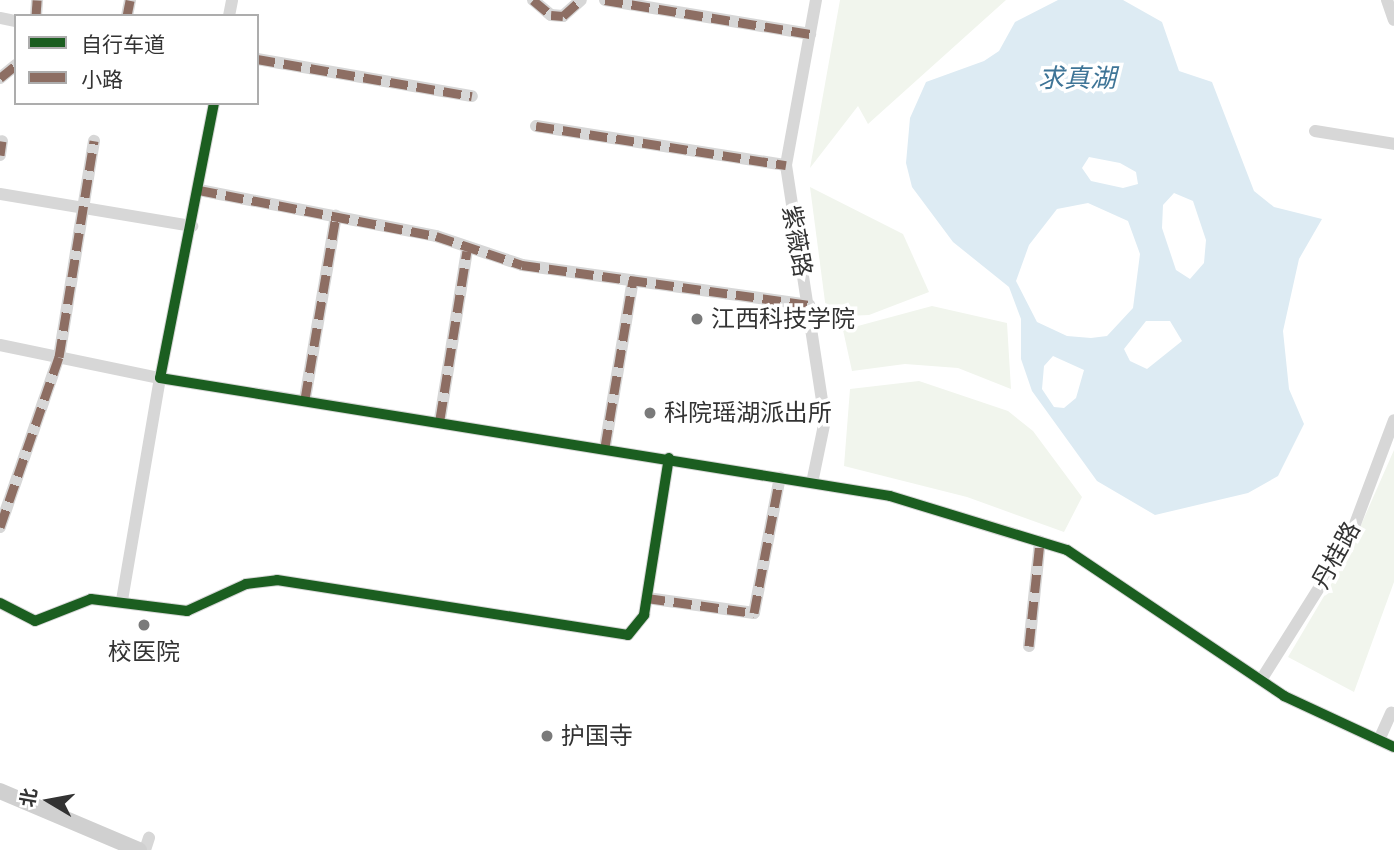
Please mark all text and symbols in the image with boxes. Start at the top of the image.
legend [14,14,259,105]
text: 自行车道 [81,32,165,56]
water label: 求真湖 [1038,63,1116,95]
text: 小路 [81,67,123,91]
street label: 紫薇路 [777,203,817,279]
place label: 江西科技学院 [711,305,855,333]
marker: 江西科技学院 [689,311,705,327]
place label: 科院瑶湖派出所 [664,399,832,427]
marker: 科院瑶湖派出所 [642,405,658,421]
street label: 丹桂路 [1306,517,1366,593]
marker: 校医院 [134,615,154,635]
place label: 校医院 [108,638,180,666]
place label: 护国寺 [561,722,633,750]
marker: 护国寺 [539,728,555,744]
north arrow [14,766,84,836]
text: 北 [16,786,41,809]

